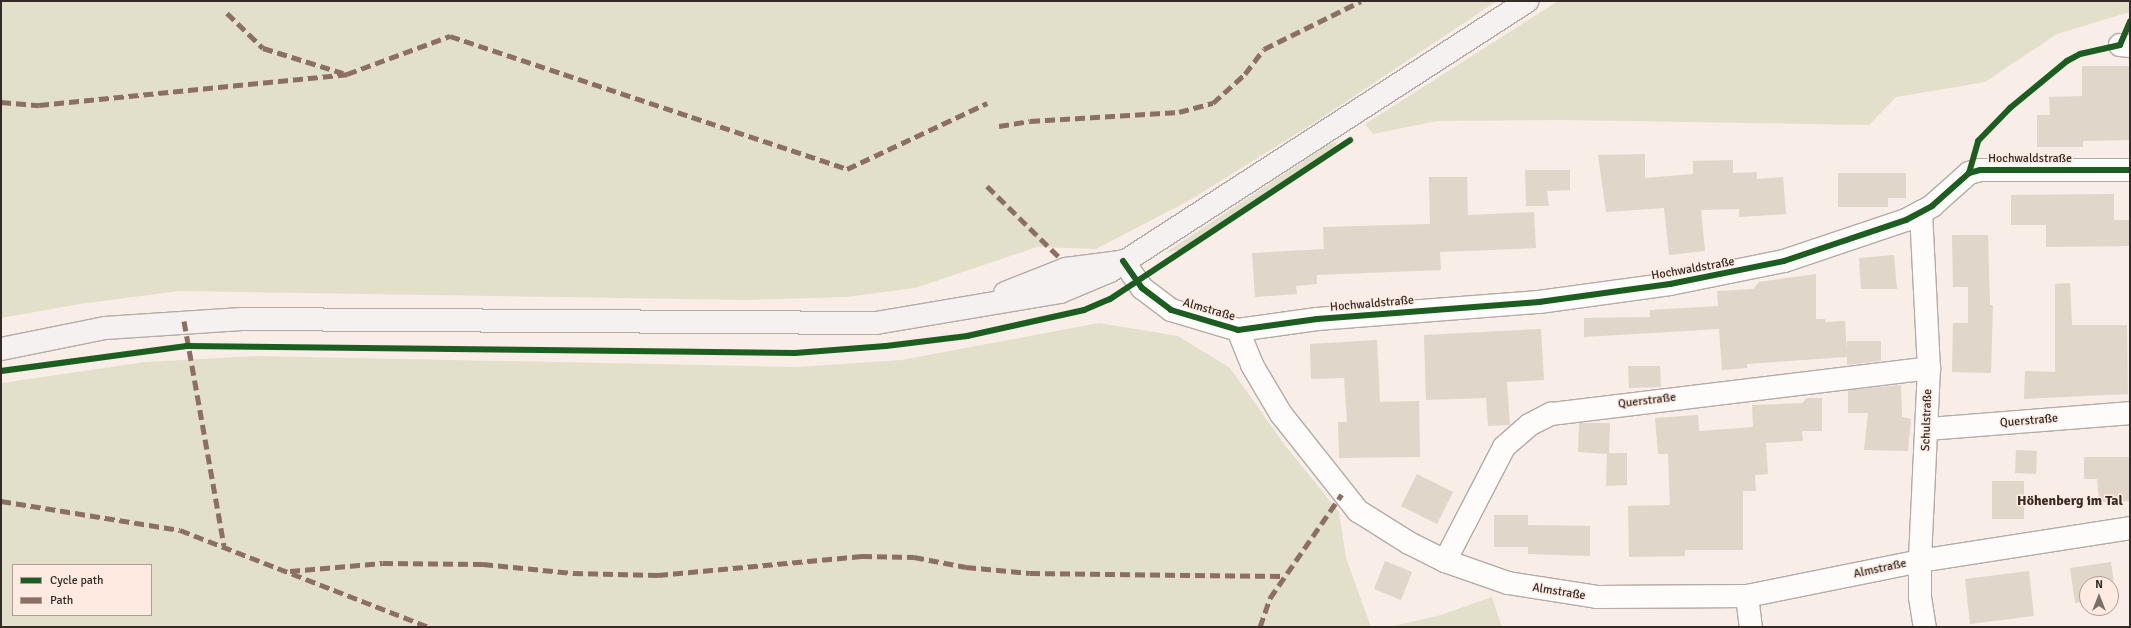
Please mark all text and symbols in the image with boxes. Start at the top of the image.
street label: Hochwaldstraße [1988,152,2072,166]
street label: Hochwaldstraße [1650,255,1736,283]
street label: Hochwaldstraße [1329,293,1415,315]
street label: Almstraße [1181,296,1237,324]
street label: Schulstraße [1919,389,1935,451]
street label: Querstraße [1617,390,1677,412]
street label: Querstraße [1999,411,2059,431]
district label: Höhenberg im Tal [2017,493,2123,509]
street label: Almstraße [1852,556,1908,582]
legend [12,564,152,616]
text: Cycle path [50,573,103,588]
north arrow [2079,576,2119,616]
text: N [2095,578,2103,591]
street label: Almstraße [1531,581,1587,603]
text: Path [50,593,73,608]

